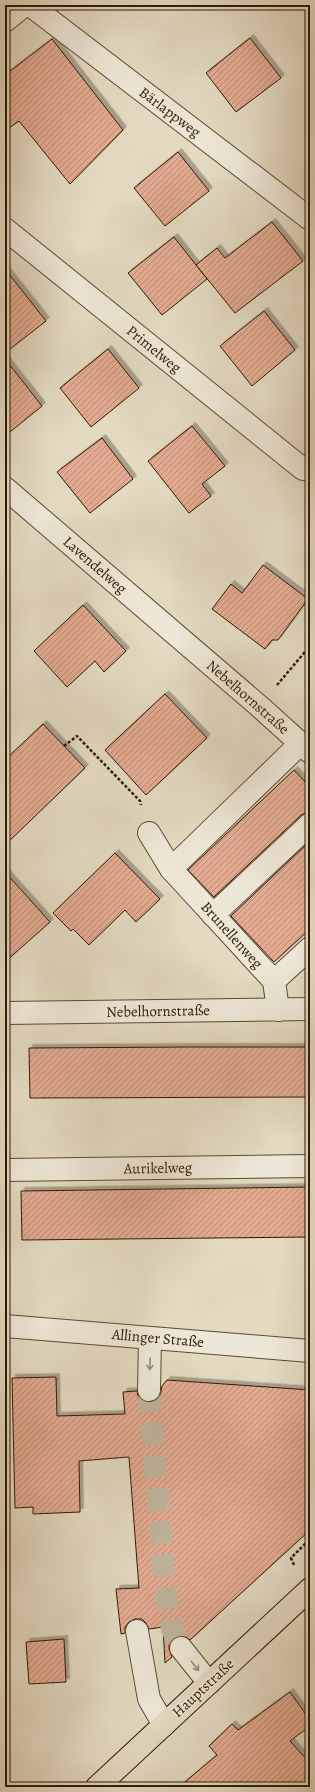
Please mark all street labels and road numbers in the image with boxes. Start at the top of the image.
street label: Bärlappweg [135,82,205,142]
street label: Primelweg [122,321,186,378]
street label: Lavendelweg [59,532,132,599]
street label: Nebelhornstraße [202,655,294,739]
street label: Brunellenweg [196,897,268,973]
street label: Nebelhornstraße [106,1000,210,1022]
street label: Aurikelweg [123,1157,193,1179]
street label: Allinger Straße [110,1324,205,1352]
street label: Hauptstraße [168,1654,239,1722]

